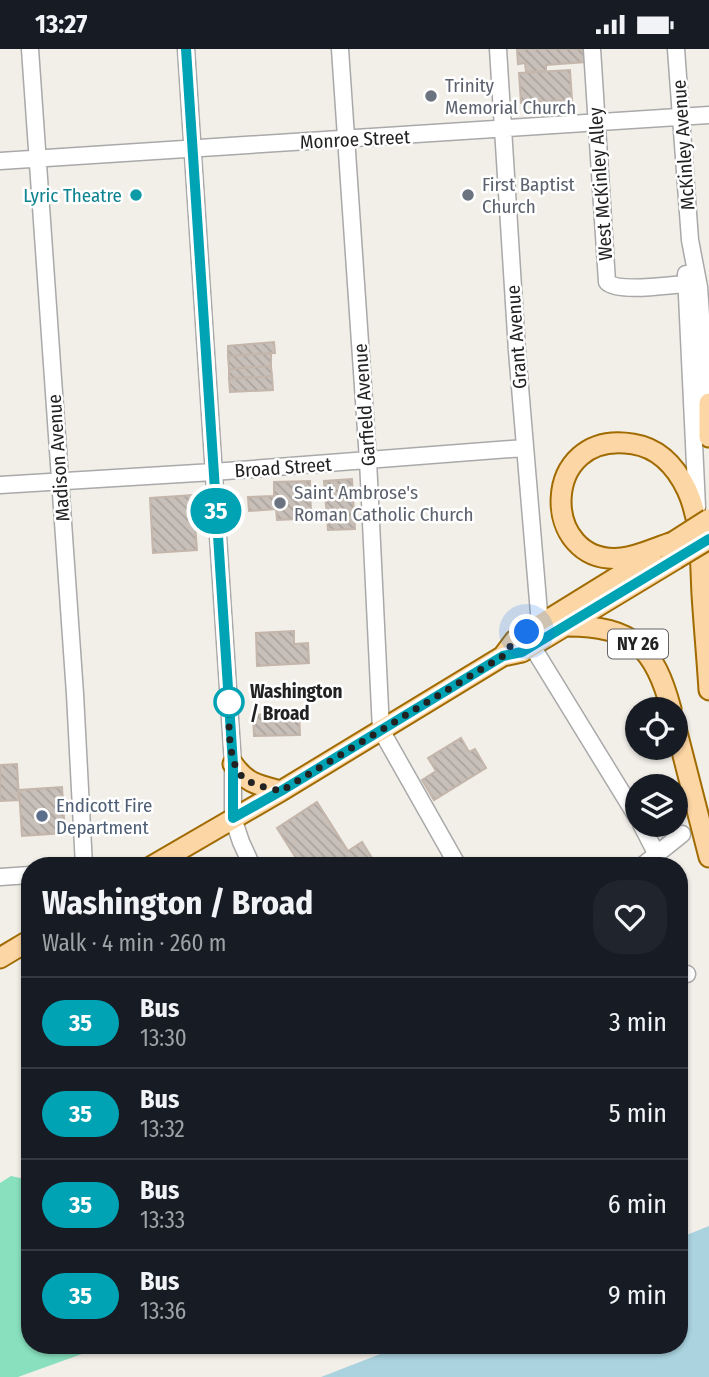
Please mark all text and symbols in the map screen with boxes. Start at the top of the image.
text: 13:27 [35,9,87,40]
place label: Trinity Memorial Church [445,74,576,119]
street label: McKinley Avenue [667,79,700,211]
marker: Trinity Memorial Church [423,88,439,104]
street label: West McKinley Alley [584,106,617,261]
street label: Monroe Street [299,125,411,154]
place label: First Baptist Church [482,173,576,218]
place label: Lyric Theatre [23,184,122,207]
marker: Lyric Theatre [128,187,144,203]
marker: First Baptist Church [460,187,476,203]
street label: Grant Avenue [501,284,532,390]
street label: Garfield Avenue [349,343,380,467]
street label: Madison Avenue [43,394,74,522]
street label: Broad Street [234,453,333,482]
place label: Saint Ambrose's Roman Catholic Church [294,481,474,526]
line badge: 35 [184,488,248,534]
marker: Saint Ambrose's Roman Catholic Church [272,495,288,511]
text: 35 [204,497,228,525]
your location [509,614,544,649]
road number: NY 26 [608,629,668,659]
place label: Washington / Broad [250,680,343,725]
marker: Washington / Broad [214,687,244,717]
map controls [625,697,688,837]
button: locate [625,697,688,760]
button: layers [625,774,688,837]
place label: Endicott Fire Department [56,794,152,839]
marker: Endicott Fire Department [34,808,50,824]
button: heart [593,880,667,954]
text: Washington / Broad [42,883,313,923]
text: Walk · 4 min · 260 m [42,929,227,957]
text: Bus [140,993,179,1024]
text: 3 min [609,1007,667,1038]
text: 35 [69,1009,92,1037]
text: 13:30 [140,1024,187,1052]
text: Bus [140,1084,179,1115]
text: 5 min [609,1098,667,1129]
text: 35 [69,1100,92,1128]
text: 13:32 [140,1115,185,1143]
text: Bus [140,1175,179,1206]
text: 6 min [608,1189,667,1220]
text: 35 [69,1191,92,1219]
text: 13:33 [140,1206,185,1234]
text: Bus [140,1266,179,1297]
text: 9 min [608,1280,667,1311]
text: 35 [69,1282,92,1310]
text: 13:36 [140,1297,186,1325]

